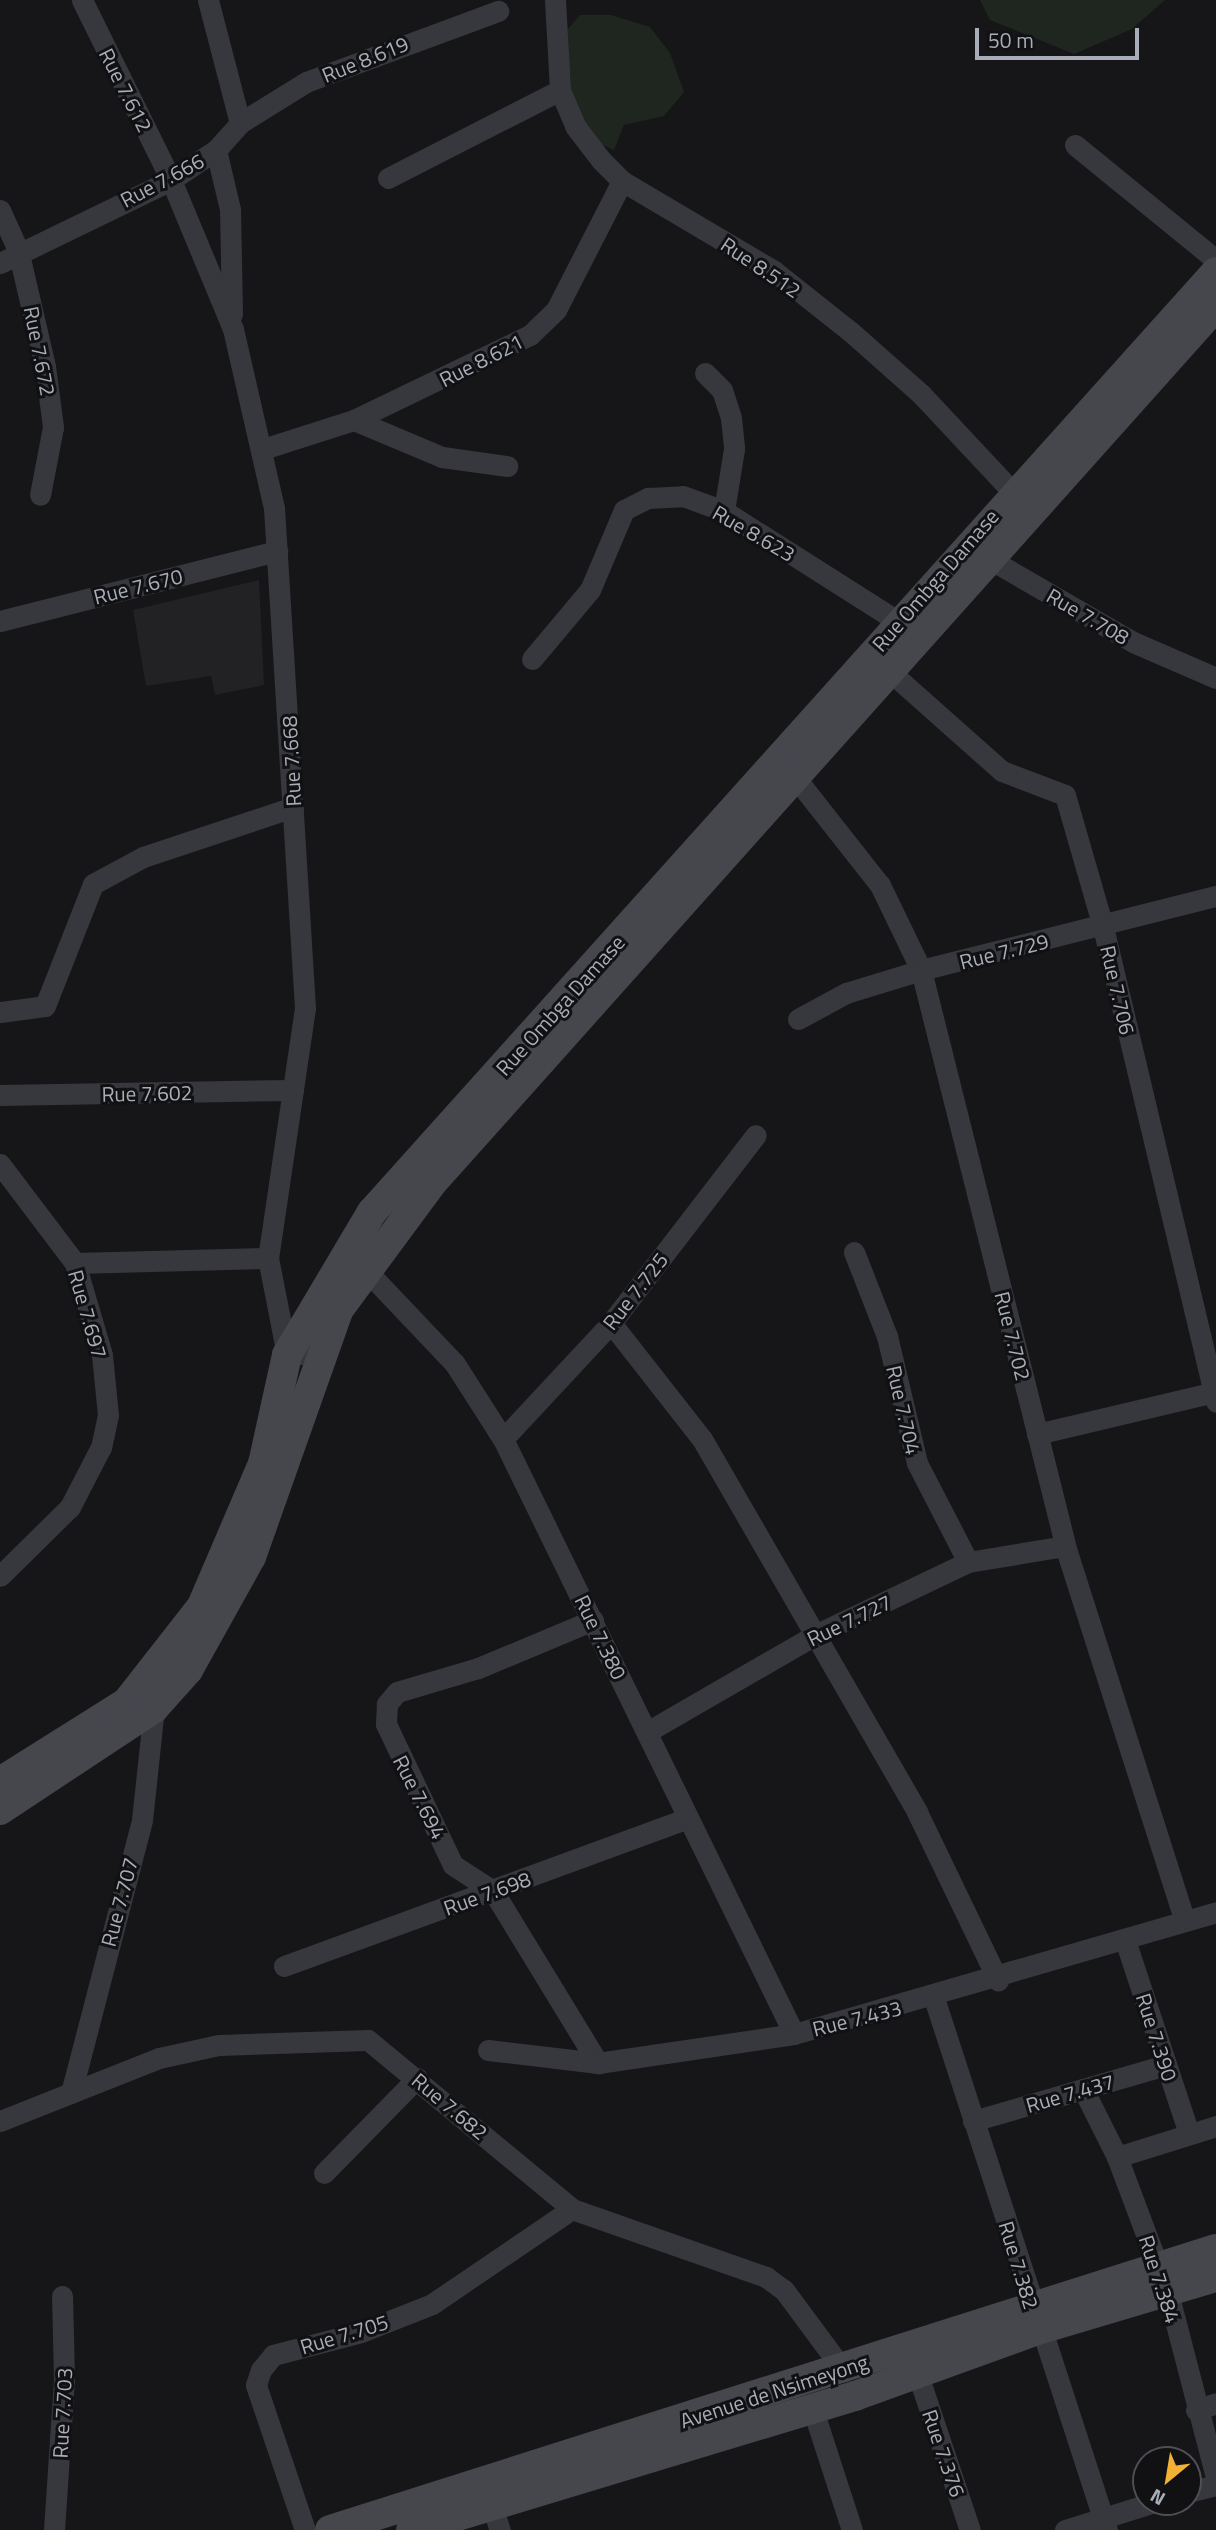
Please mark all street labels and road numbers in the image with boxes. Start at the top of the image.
street label: Rue 8.619 [318,30,412,88]
street label: Rue 7.612 [94,44,158,136]
street label: Rue 7.666 [116,148,208,212]
street label: Rue 8.512 [716,231,806,303]
street label: Rue 7.672 [19,304,61,398]
street label: Rue 8.621 [435,328,527,392]
street label: Rue 8.623 [708,499,800,567]
street label: Rue Ombga Damase [866,504,1004,656]
street label: Rue 7.670 [91,563,185,609]
street label: Rue 7.708 [1042,582,1134,650]
street label: Rue 7.668 [276,715,306,807]
street label: Rue 7.729 [957,928,1051,974]
street label: Rue Ombga Damase [490,930,630,1080]
street label: Rue 7.706 [1096,943,1140,1037]
street label: Rue 7.602 [101,1080,193,1106]
street label: Rue 7.725 [597,1247,673,1335]
street label: Rue 7.697 [63,1267,113,1361]
street label: Rue 7.702 [990,1289,1036,1383]
street label: Rue 7.704 [882,1363,926,1457]
street label: Rue 7.727 [803,1589,895,1651]
street label: Rue 7.380 [570,1591,632,1683]
street label: Rue 7.694 [388,1751,452,1843]
street label: Rue 7.707 [95,1855,143,1949]
street label: Rue 7.698 [440,1866,534,1920]
street label: Rue 7.390 [1131,1990,1183,2084]
street label: Rue 7.433 [810,1995,904,2041]
street label: Rue 7.682 [407,2067,493,2145]
street label: Rue 7.437 [1023,2068,1117,2118]
street label: Rue 7.382 [994,2218,1044,2312]
street label: Rue 7.384 [1134,2232,1186,2326]
street label: Rue 7.705 [297,2309,391,2359]
street label: Avenue de Nsimeyong [677,2349,871,2433]
street label: Rue 7.703 [47,2367,77,2459]
street label: Rue 7.376 [917,2406,971,2500]

